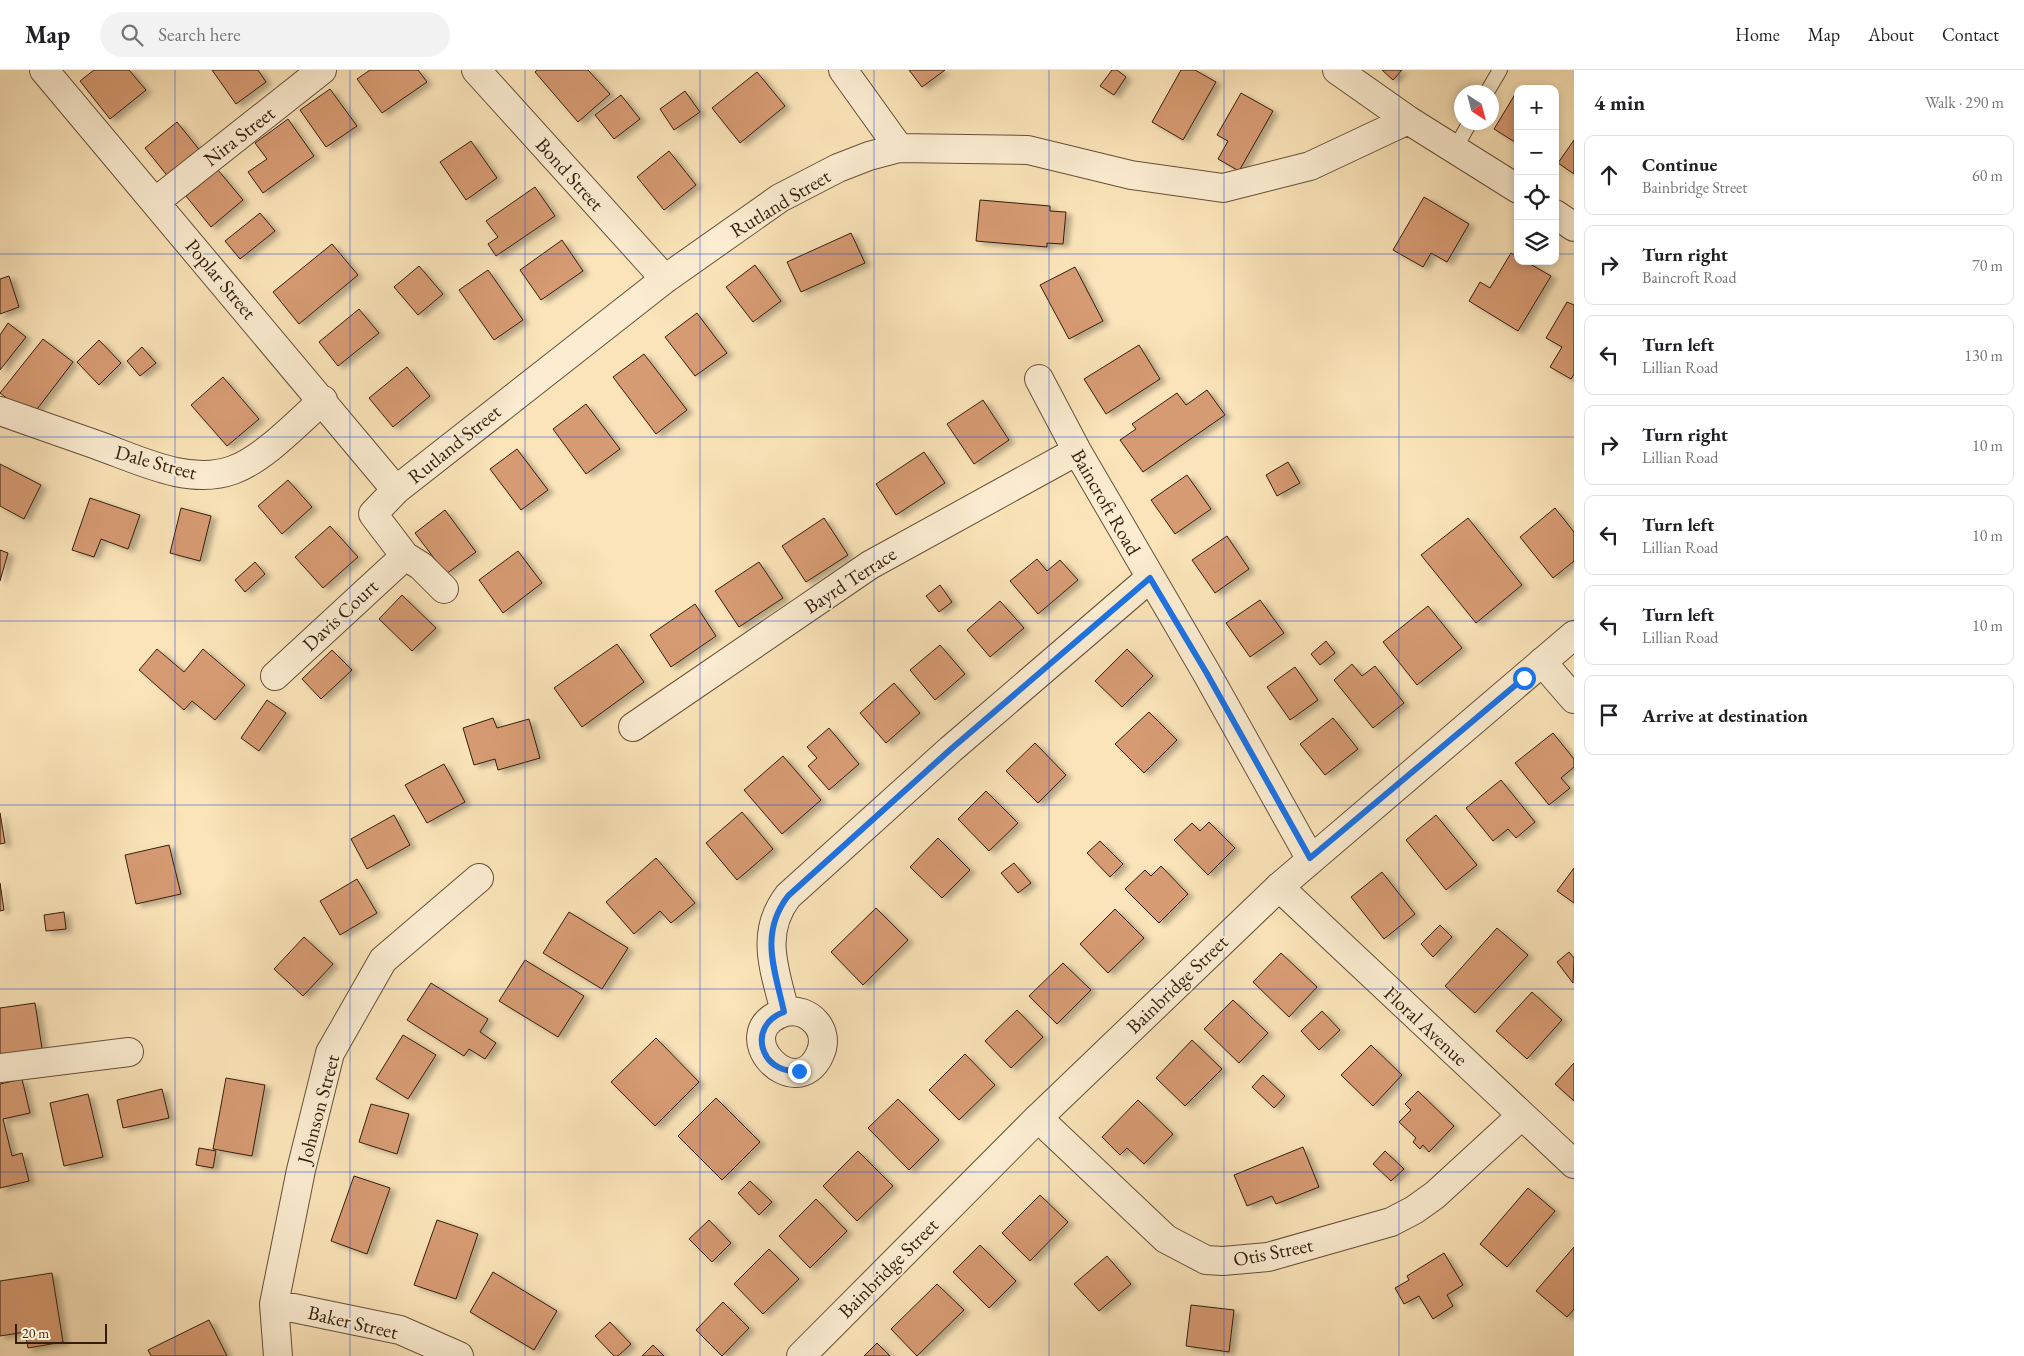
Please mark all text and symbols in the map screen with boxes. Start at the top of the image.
search box [100,12,450,57]
text: Map [25,19,70,50]
icon: search [118,21,146,49]
text: Search here [158,22,241,47]
text: Home [1735,23,1780,46]
text: Map [1808,23,1840,46]
text: About [1868,23,1914,46]
text: Contact [1942,23,1999,46]
north arrow [1454,85,1499,130]
map controls [1514,85,1559,265]
button: + [1514,85,1559,130]
text: 4 min [1594,89,1645,116]
text: Walk · 290 m [1925,92,2004,113]
street label: Nira Street [198,100,280,172]
button: − [1514,130,1559,175]
street label: Bond Street [530,132,610,217]
text: Continue [1642,152,1717,177]
icon: ahead [1595,161,1623,189]
street label: Rutland Street [725,163,836,243]
text: 60 m [1972,165,2003,186]
button: locate [1514,175,1559,220]
text: Bainbridge Street [1642,177,1747,198]
button: layers [1514,220,1559,265]
street label: Poplar Street [180,233,263,325]
text: Turn right [1642,242,1728,267]
icon: right [1595,251,1623,279]
text: 70 m [1972,255,2003,276]
text: Baincroft Road [1642,267,1736,288]
text: Turn left [1642,332,1714,357]
icon: left [1595,341,1623,369]
text: 130 m [1964,345,2003,366]
text: Lillian Road [1642,357,1718,378]
street label: Rutland Street [402,398,506,489]
text: Turn right [1642,422,1728,447]
icon: right [1595,431,1623,459]
text: 10 m [1972,435,2003,456]
street label: Dale Street [112,439,200,486]
street label: Baincroft Road [1065,444,1147,560]
text: Lillian Road [1642,447,1718,468]
text: Turn left [1642,512,1714,537]
icon: left [1595,521,1623,549]
text: 10 m [1972,525,2003,546]
text: Lillian Road [1642,537,1718,558]
street label: Bayrd Terrace [799,540,901,620]
street label: Davis Court [297,573,384,657]
text: Turn left [1642,602,1714,627]
icon: left [1595,611,1623,639]
text: 10 m [1972,615,2003,636]
text: Lillian Road [1642,627,1718,648]
route start [1513,667,1536,690]
icon: arrive [1595,701,1623,729]
text: Arrive at destination [1642,703,1808,728]
street label: Bainbridge Street [1121,928,1234,1039]
street label: Floral Avenue [1378,980,1474,1072]
street label: Johnson Street [290,1051,345,1168]
route end [788,1060,811,1083]
street label: Bainbridge Street [832,1212,944,1324]
street label: Otis Street [1231,1231,1316,1272]
street label: Baker Street [305,1299,401,1345]
scale bar [15,1321,108,1344]
text: 20 m [22,1324,49,1342]

